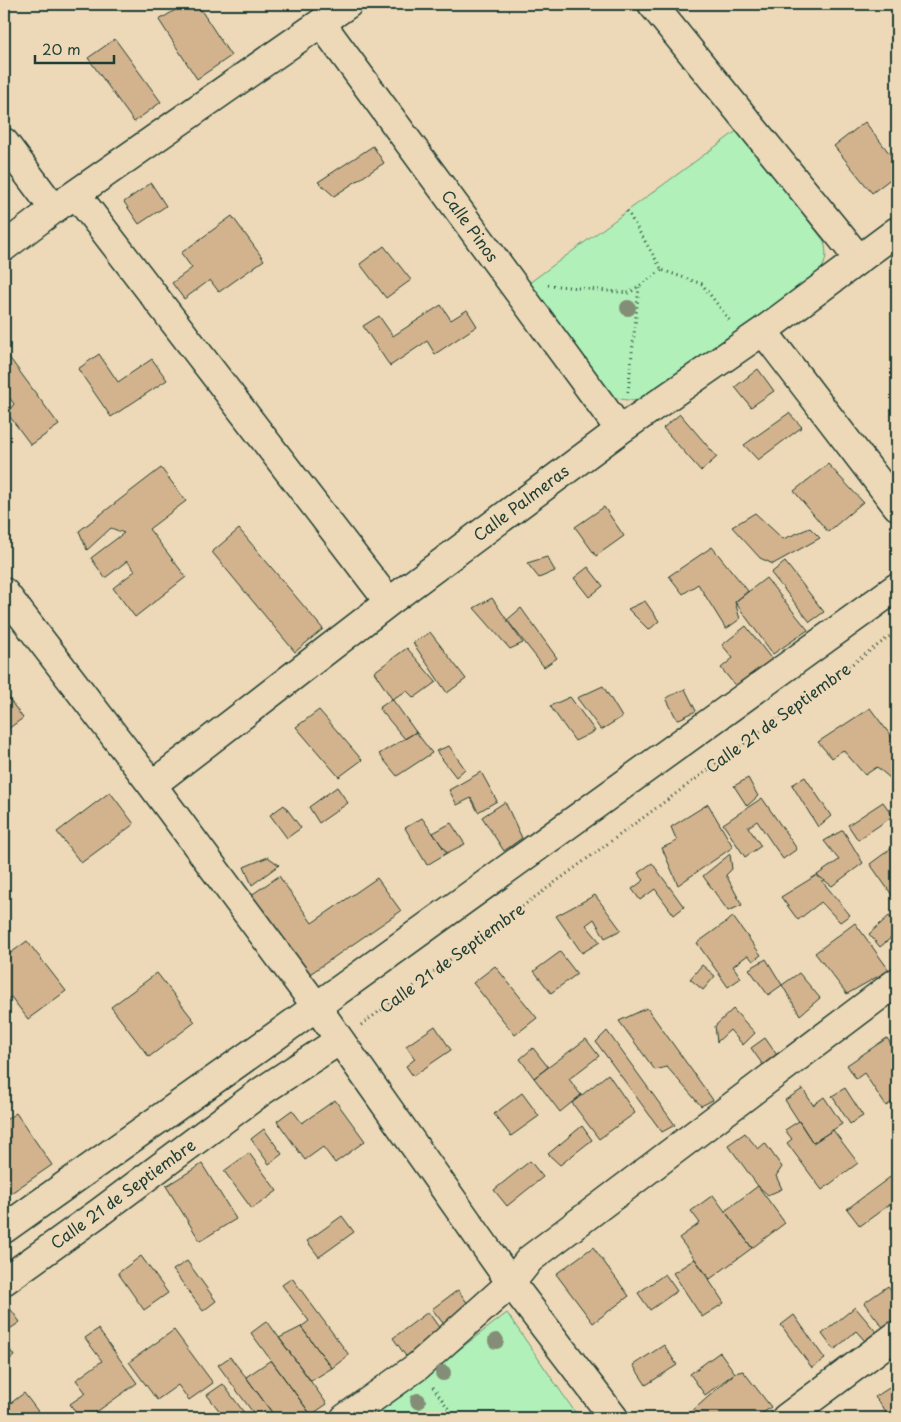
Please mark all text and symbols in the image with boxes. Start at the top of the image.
scale bar [35,32,114,64]
text: 20 m [42,37,81,60]
street label: Calle Pinos [436,184,505,266]
street label: Calle Palmeras [467,458,573,546]
street label: Calle 21 de Septiembre [700,656,855,778]
street label: Calle 21 de Septiembre [374,896,529,1018]
street label: Calle 21 de Septiembre [45,1132,200,1254]

